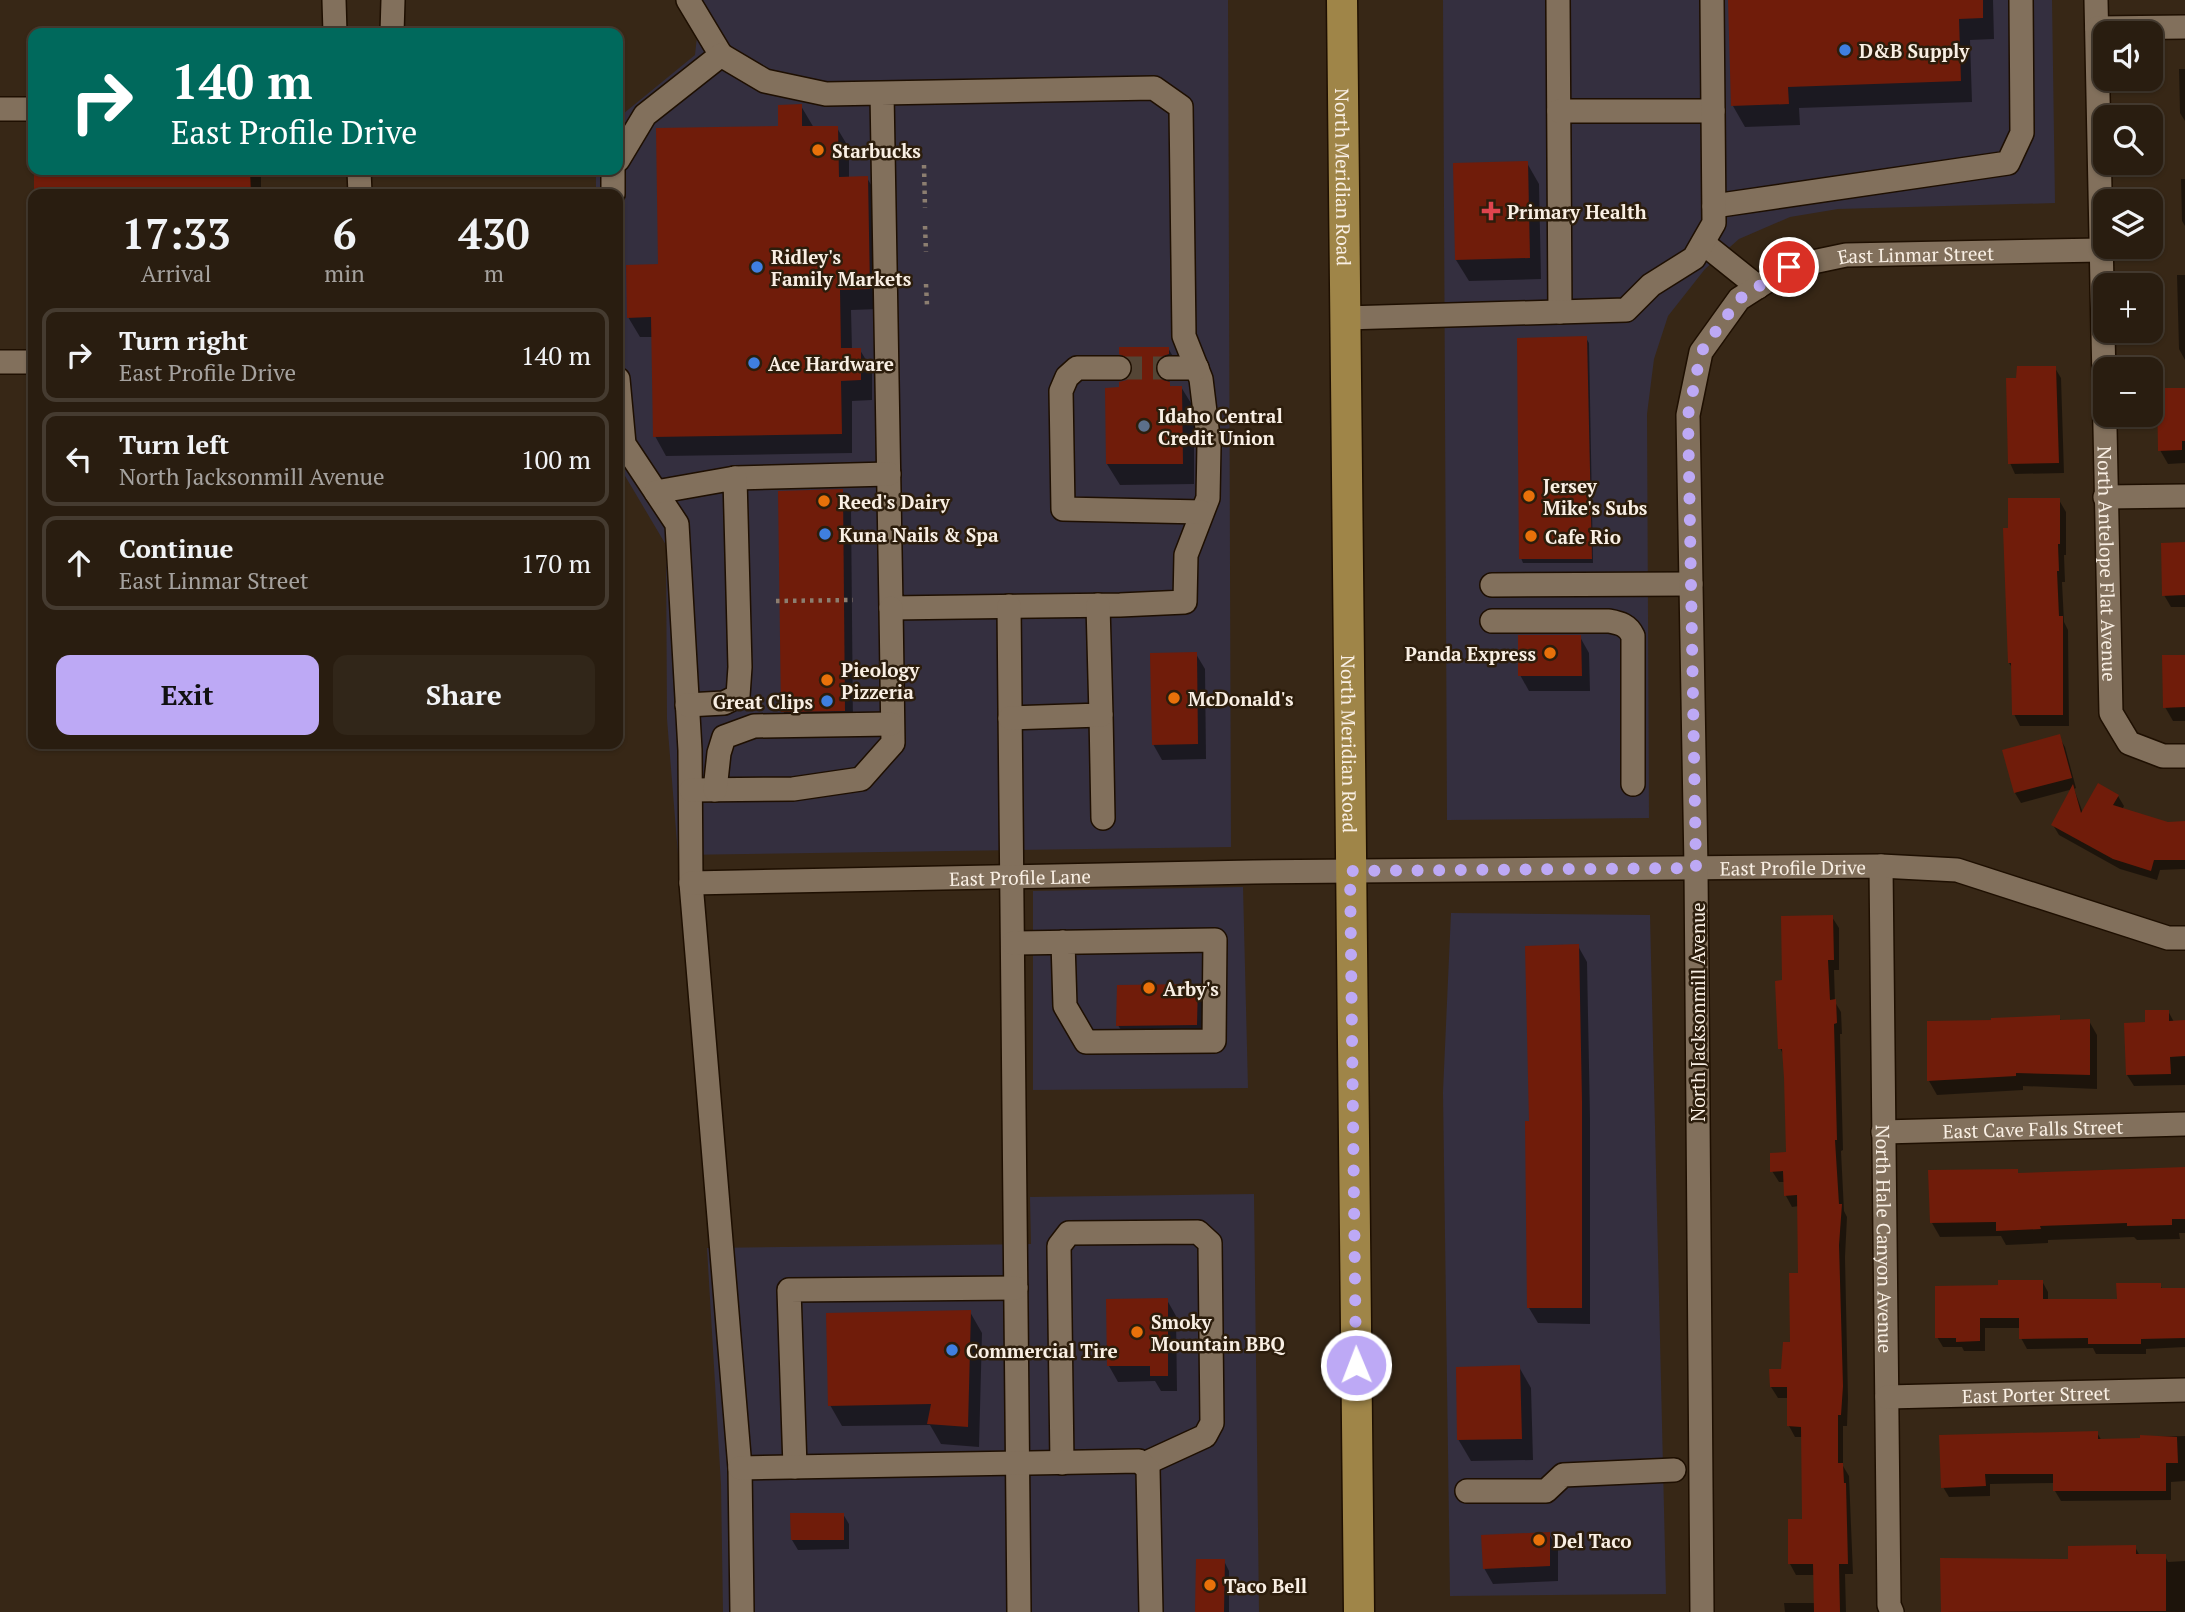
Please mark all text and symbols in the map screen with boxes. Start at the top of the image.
map controls [2093,21,2163,427]
button: sound [2093,21,2163,91]
place label: D&B Supply [1859,38,1970,63]
marker: D&B Supply [1837,42,1853,58]
text: 140 m [171,48,313,113]
icon: right [56,56,147,147]
street label: North Meridian Road [1330,88,1357,267]
button: search [2093,105,2163,175]
text: East Profile Drive [171,111,417,153]
place label: Starbucks [832,138,921,163]
marker: Starbucks [810,142,826,158]
button: layers [2093,189,2163,259]
place label: Primary Health [1507,199,1647,224]
marker: Primary Health [1481,201,1501,221]
text: 17:33 [122,205,231,261]
text: 6 [333,205,356,261]
text: 430 [458,205,529,261]
pin [1759,237,1819,297]
street label: East Linmar Street [1835,240,1994,269]
place label: Ridley's Family Markets [771,244,912,291]
icon: arrive [1770,248,1808,286]
text: Arrival [141,258,211,289]
text: min [324,258,365,289]
text: m [484,258,504,289]
marker: Ridley's Family Markets [749,259,765,275]
button: + [2093,273,2163,343]
text: Turn right [119,323,248,357]
icon: right [60,336,98,374]
text: 140 m [521,338,591,372]
place label: Ace Hardware [768,351,894,376]
marker: Ace Hardware [746,355,762,371]
text: East Profile Drive [119,357,296,388]
button: − [2093,357,2163,427]
place label: Idaho Central Credit Union [1158,403,1283,450]
marker: Idaho Central Credit Union [1136,418,1152,434]
text: Turn left [119,427,229,461]
icon: left [60,440,98,478]
text: 100 m [521,442,591,476]
street label: North Antelope Flat Avenue [2093,446,2123,682]
text: North Jacksonmill Avenue [119,461,384,492]
place label: Jersey Mike's Subs [1543,473,1648,520]
marker: Jersey Mike's Subs [1521,488,1537,504]
place label: Reed's Dairy [838,489,951,514]
marker: Reed's Dairy [816,493,832,509]
place label: Kuna Nails & Spa [839,522,999,547]
place label: Cafe Rio [1545,524,1621,549]
marker: Kuna Nails & Spa [817,526,833,542]
marker: Cafe Rio [1523,528,1539,544]
text: Continue [119,531,233,565]
icon: ahead [60,544,98,582]
text: 170 m [521,546,591,580]
text: East Linmar Street [119,565,309,596]
place label: Panda Express [1405,641,1536,666]
marker: Panda Express [1542,645,1558,661]
button: Exit [56,655,319,735]
button: Share [333,655,595,735]
street label: North Meridian Road [1336,655,1363,833]
place label: Pieology Pizzeria [841,657,920,704]
marker: Pieology Pizzeria [819,672,835,688]
place label: McDonald's [1188,686,1294,711]
place label: Great Clips [713,689,813,714]
marker: McDonald's [1166,690,1182,706]
marker: Great Clips [819,693,835,709]
street label: East Profile Drive [1720,854,1866,880]
street label: East Profile Lane [949,863,1091,890]
street label: North Jacksonmill Avenue [1685,902,1710,1122]
place label: Arby's [1163,976,1219,1001]
marker: Arby's [1141,980,1157,996]
street label: East Cave Falls Street [1942,1113,2124,1143]
street label: North Hale Canyon Avenue [1871,1125,1899,1353]
place label: Smoky Mountain BBQ [1151,1309,1286,1356]
marker: Smoky Mountain BBQ [1129,1324,1145,1340]
position arrow [1319,1328,1393,1402]
place label: Commercial Tire [966,1338,1118,1363]
marker: Commercial Tire [944,1342,960,1358]
street label: East Porter Street [1961,1379,2110,1408]
place label: Del Taco [1553,1528,1632,1553]
marker: Del Taco [1531,1532,1547,1548]
place label: Taco Bell [1224,1573,1307,1598]
marker: Taco Bell [1202,1577,1218,1593]

